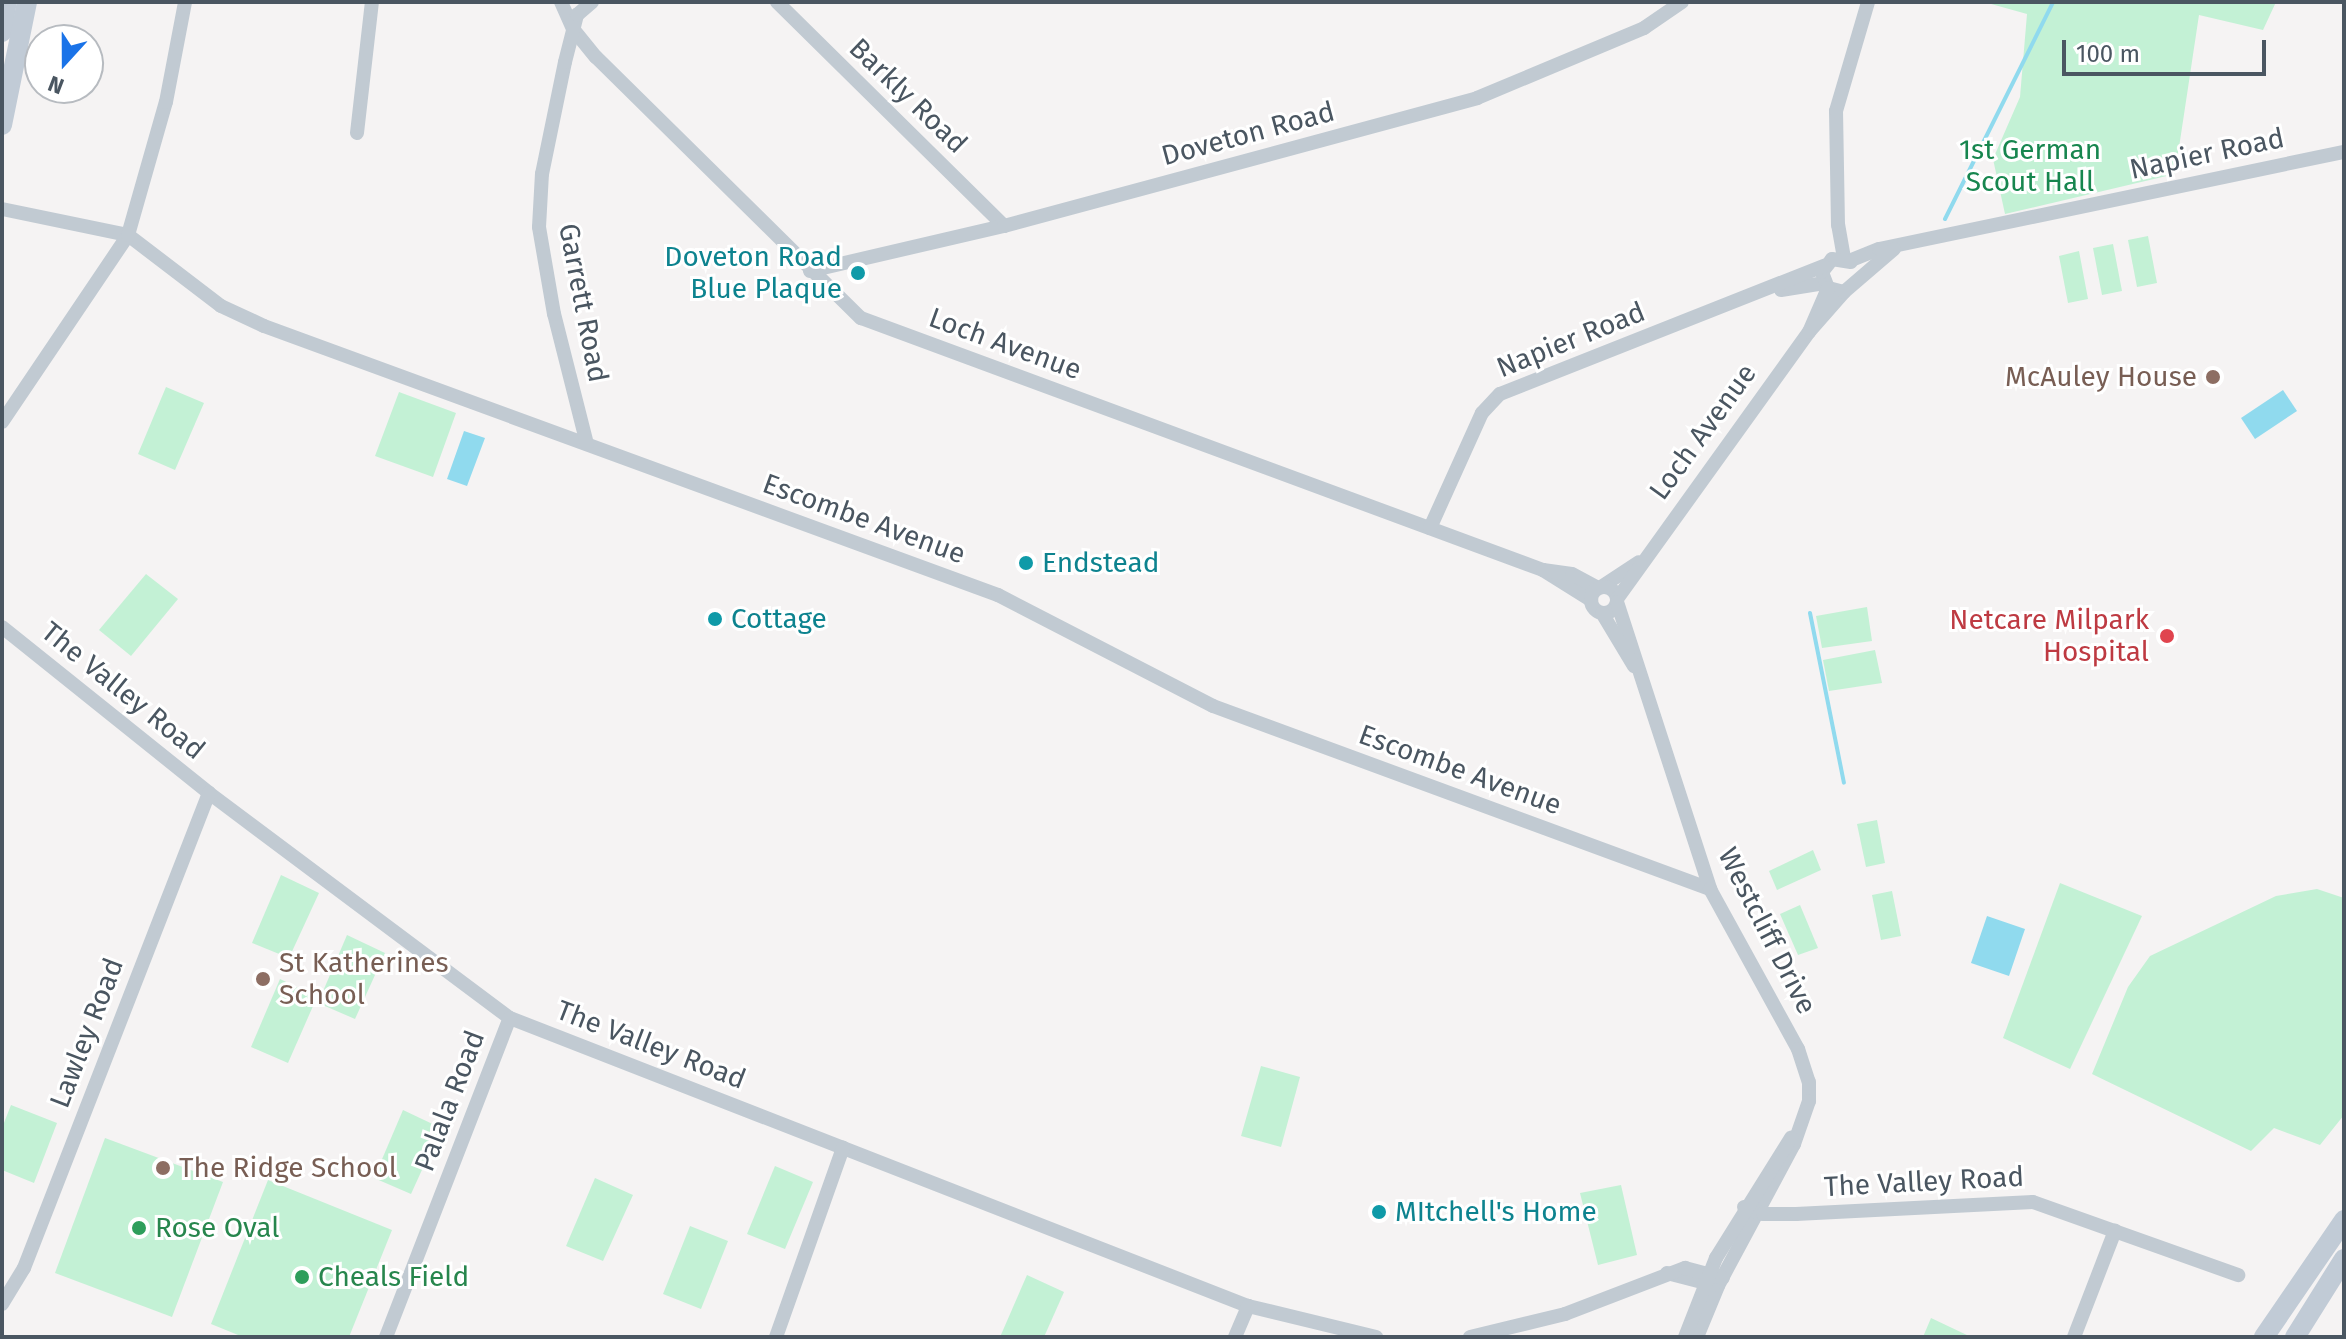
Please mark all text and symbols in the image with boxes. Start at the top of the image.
north arrow [24,24,104,104]
scale bar [2066,24,2270,74]
street label: Barkly Road [842,31,974,161]
text: 100 m [2076,40,2140,68]
text: N [44,70,68,100]
street label: Doveton Road [1158,95,1338,173]
street label: Napier Road [2127,121,2287,187]
park label: 1st German Scout Hall [1959,133,2101,199]
street label: Garrett Road [551,221,615,385]
place label: Doveton Road Blue Plaque [664,240,842,306]
marker: Doveton Road Blue Plaque [849,264,867,282]
street label: Napier Road [1492,295,1650,385]
street label: Loch Avenue [924,301,1086,387]
street label: Loch Avenue [1642,358,1764,506]
place label: McAuley House [2005,360,2197,394]
marker: McAuley House [2204,368,2222,386]
street label: Escombe Avenue [758,467,970,571]
place label: Endstead [1042,546,1160,580]
marker: Endstead [1017,554,1035,572]
place label: Cottage [731,602,827,636]
place label: Netcare Milpark Hospital [1949,603,2149,669]
marker: Cottage [706,610,724,628]
street label: The Valley Road [35,615,211,767]
marker: Netcare Milpark Hospital [2156,625,2178,647]
street label: Escombe Avenue [1354,718,1566,822]
street label: Westcliff Drive [1711,842,1823,1020]
place label: St Katherines School [279,946,449,1012]
street label: Lawley Road [43,953,131,1113]
marker: St Katherines School [254,970,272,988]
street label: The Valley Road [552,993,750,1097]
street label: Palala Road [408,1026,492,1176]
place label: The Ridge School [179,1151,397,1185]
marker: The Ridge School [154,1159,172,1177]
street label: The Valley Road [1823,1160,2025,1204]
place label: MItchell's Home [1395,1195,1597,1229]
marker: MItchell's Home [1370,1203,1388,1221]
place label: Rose Oval [155,1211,279,1245]
marker: Rose Oval [130,1219,148,1237]
place label: Cheals Field [318,1260,469,1294]
marker: Cheals Field [293,1268,311,1286]

